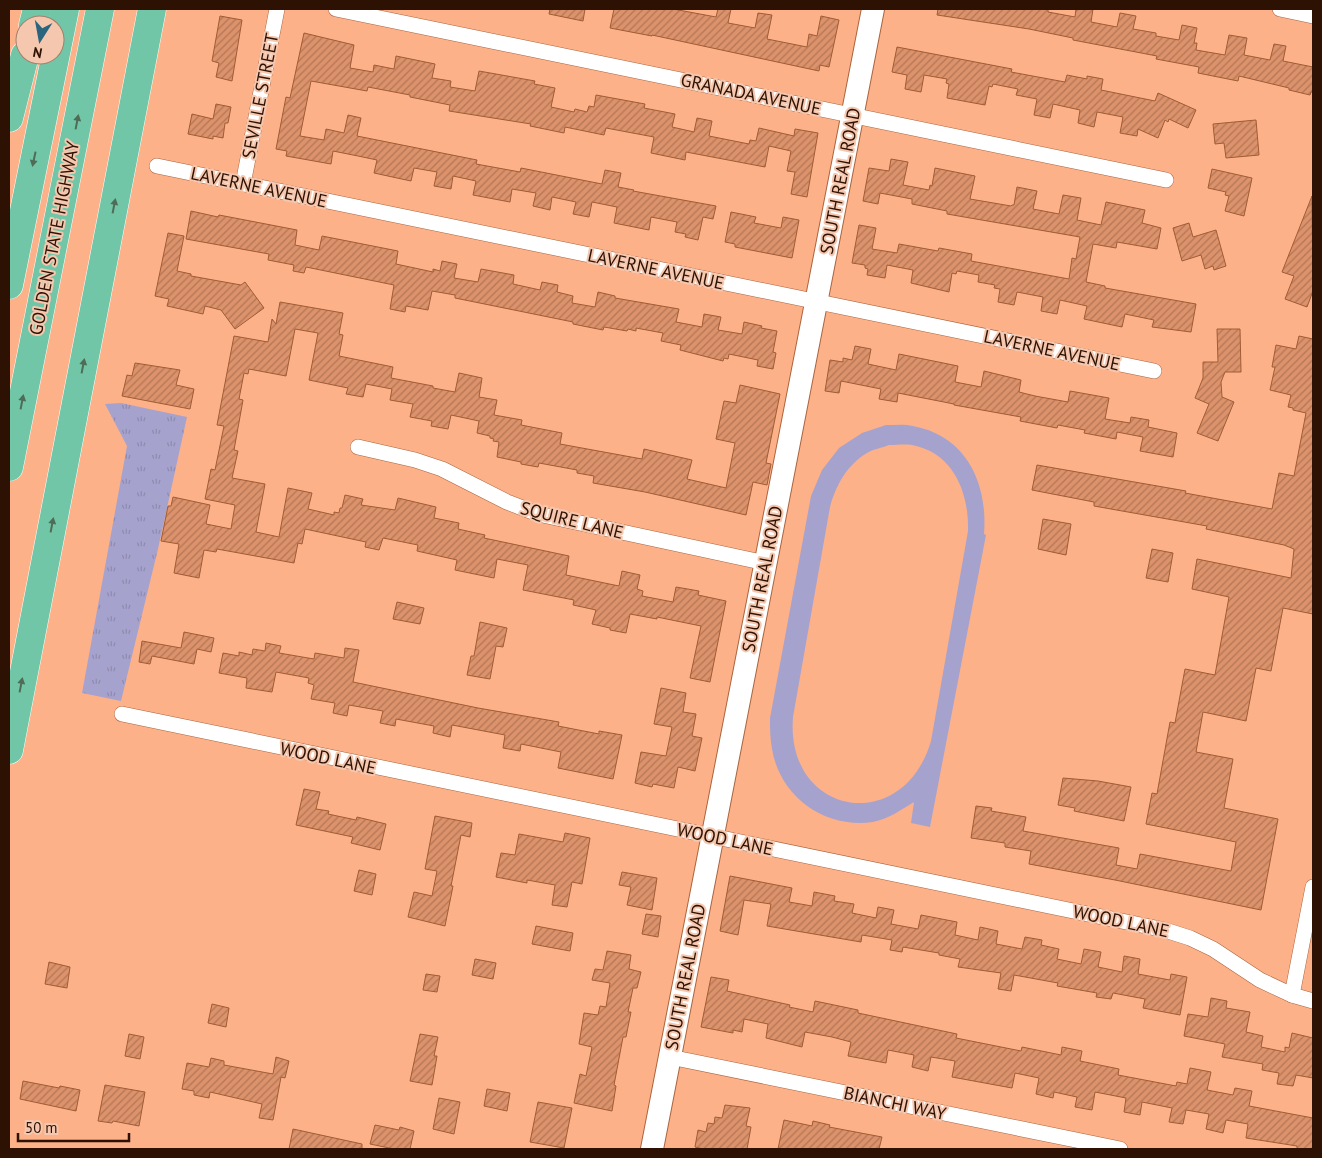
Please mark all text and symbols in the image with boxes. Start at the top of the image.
north arrow [15,15,65,65]
street label: SEVILLE STREET [237,31,283,161]
text: N [31,43,44,62]
street label: GRANADA AVENUE [679,68,823,120]
street label: SOUTH REAL ROAD [815,106,865,256]
one-way arrow [74,114,82,130]
street label: GOLDEN STATE HIGHWAY [24,139,84,337]
one-way arrow [30,152,38,168]
street label: LAVERNE AVENUE [189,161,329,213]
one-way arrow [110,198,118,214]
street label: LAVERNE AVENUE [586,243,726,295]
street label: LAVERNE AVENUE [982,324,1122,376]
one-way arrow [79,358,87,373]
one-way arrow [18,393,26,409]
street label: SQUIRE LANE [518,496,626,544]
street label: SOUTH REAL ROAD [737,504,787,654]
one-way arrow [48,518,56,533]
one-way arrow [18,676,26,692]
street label: WOOD LANE [278,737,378,779]
street label: WOOD LANE [675,818,775,860]
street label: WOOD LANE [1071,900,1171,942]
street label: SOUTH REAL ROAD [660,902,710,1052]
street label: BIANCHI WAY [842,1081,948,1125]
scale bar [18,1110,129,1142]
text: 50 m [25,1118,58,1137]

